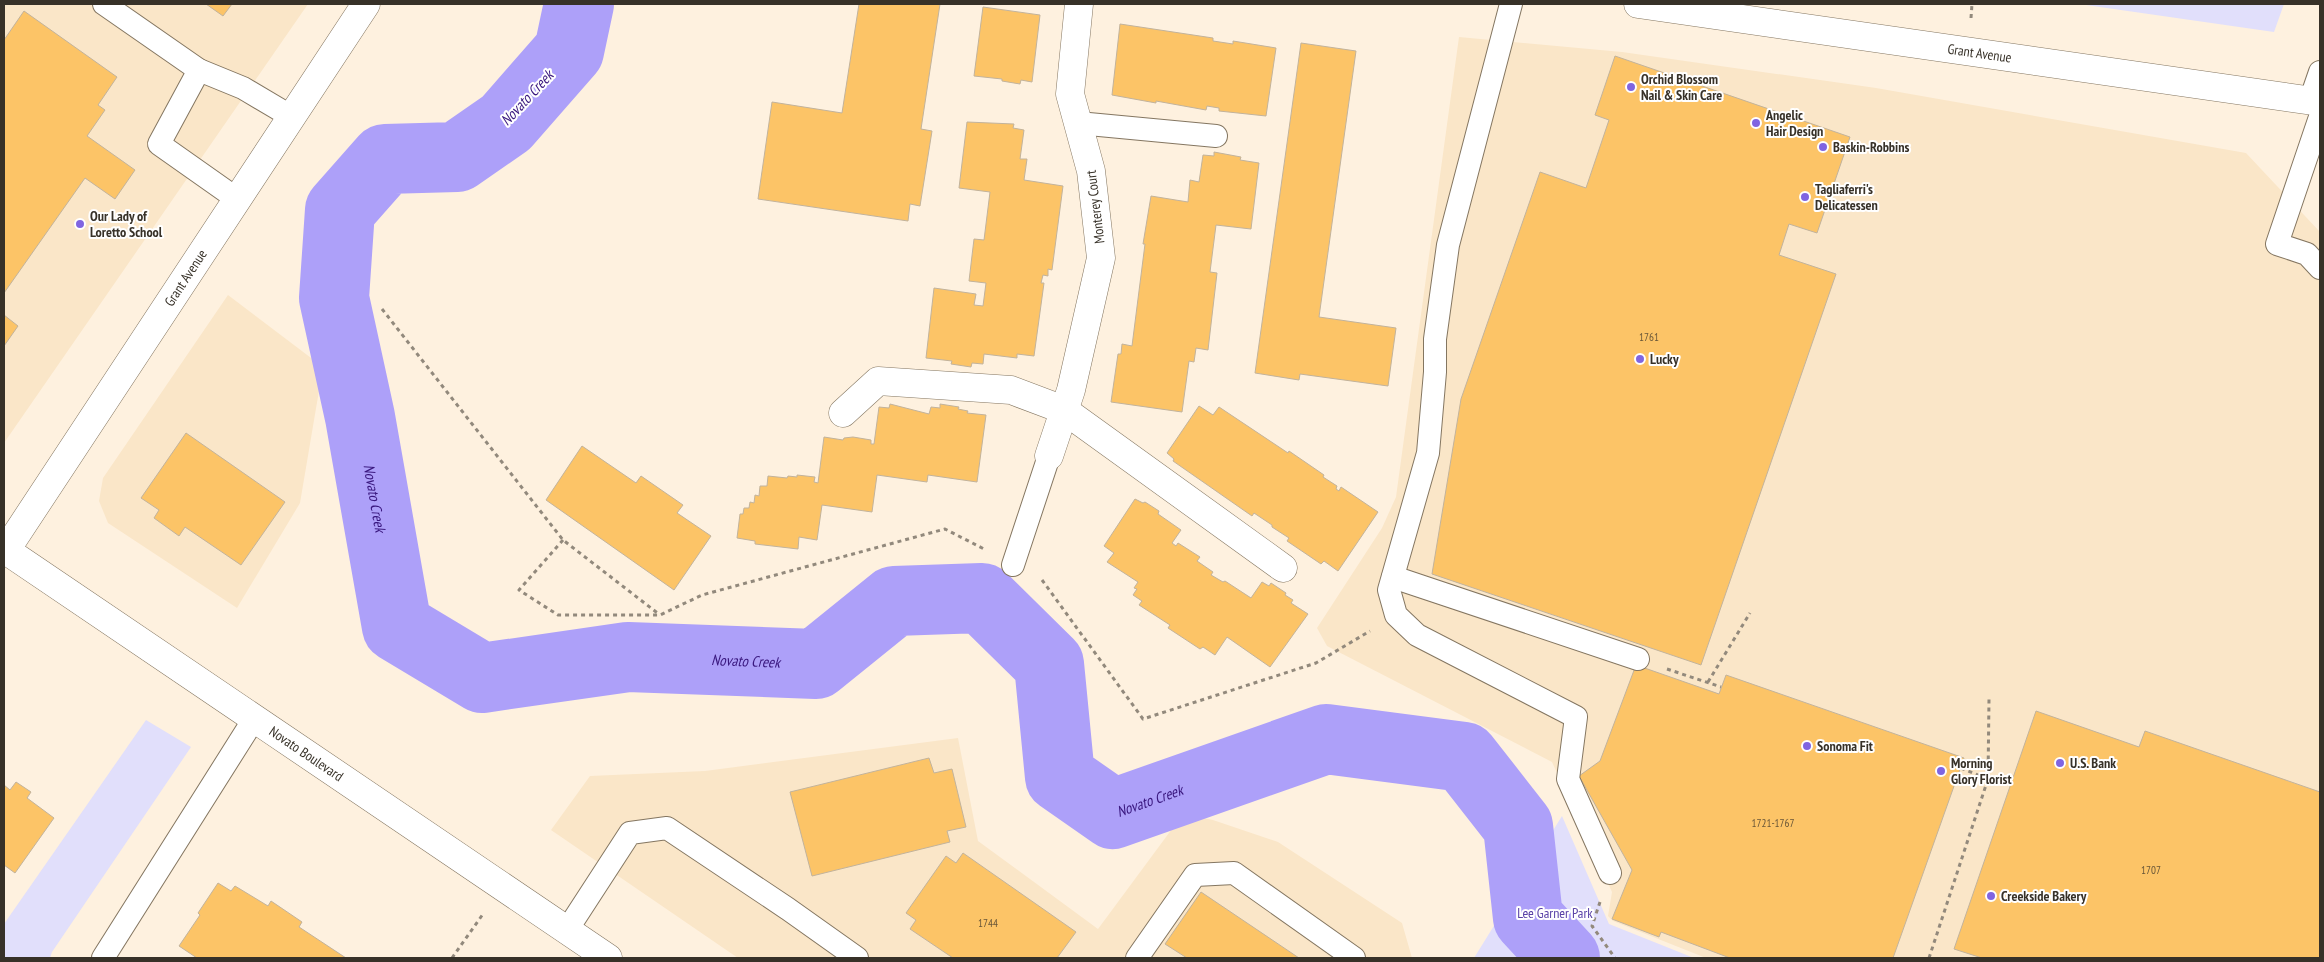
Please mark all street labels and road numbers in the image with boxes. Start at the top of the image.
street label: Grant Avenue [1946,40,2013,67]
street label: Monterey Court [1082,169,1108,245]
street label: Grant Avenue [160,246,211,310]
street label: Novato Boulevard [266,722,347,785]

